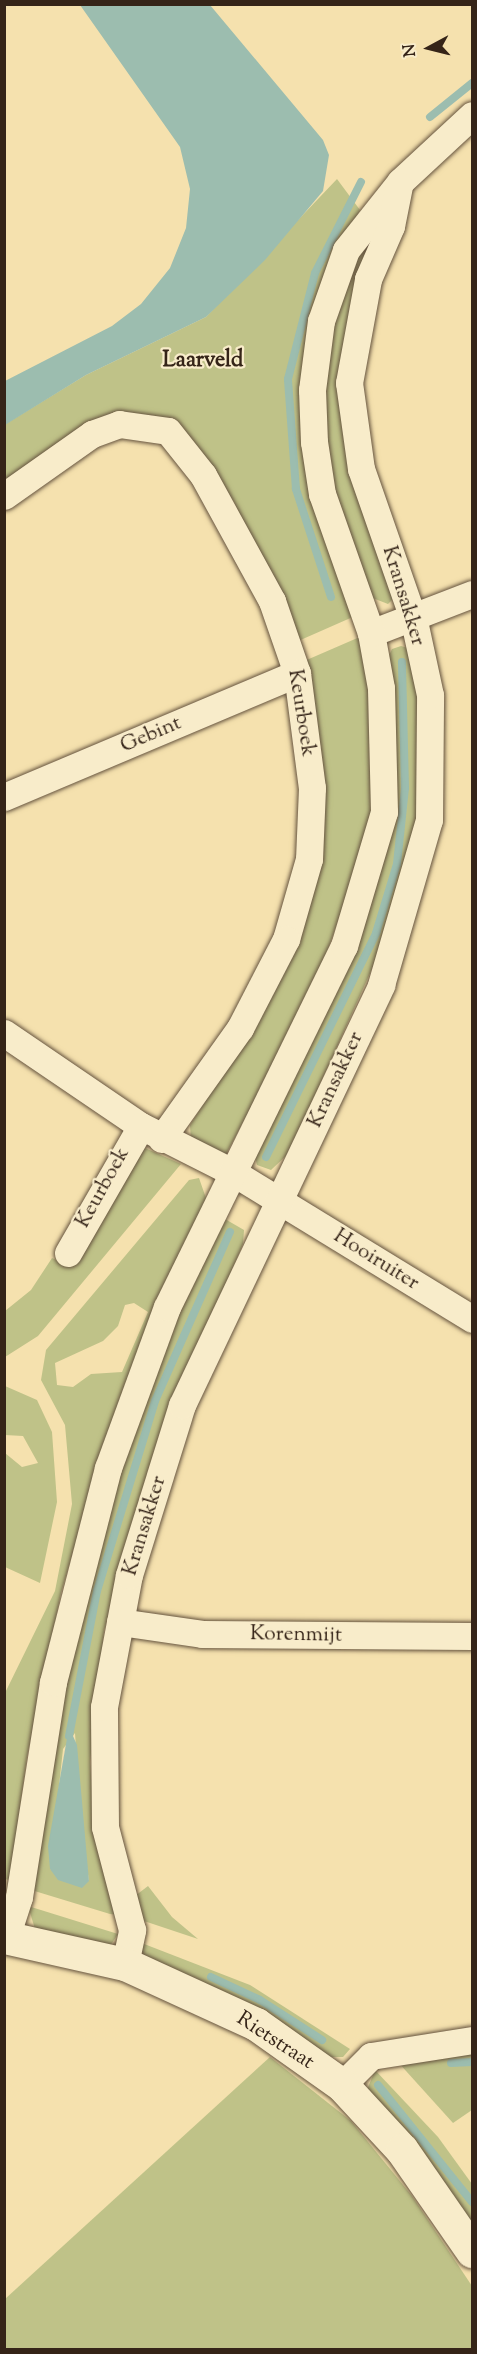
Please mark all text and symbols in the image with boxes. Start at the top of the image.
north arrow [399,18,459,78]
text: N [398,43,423,58]
district label: Laarveld [163,349,243,375]
street label: Kransakker [376,543,430,649]
street label: Keurboek [282,668,320,758]
street label: Gebint [117,711,185,759]
street label: Kransakker [303,1028,369,1132]
street label: Keurboek [71,1143,135,1233]
street label: Hooiruiter [329,1224,423,1296]
street label: Kransakker [118,1473,172,1579]
street label: Korenmijt [250,1622,342,1648]
street label: Rietstraat [231,2007,319,2075]

